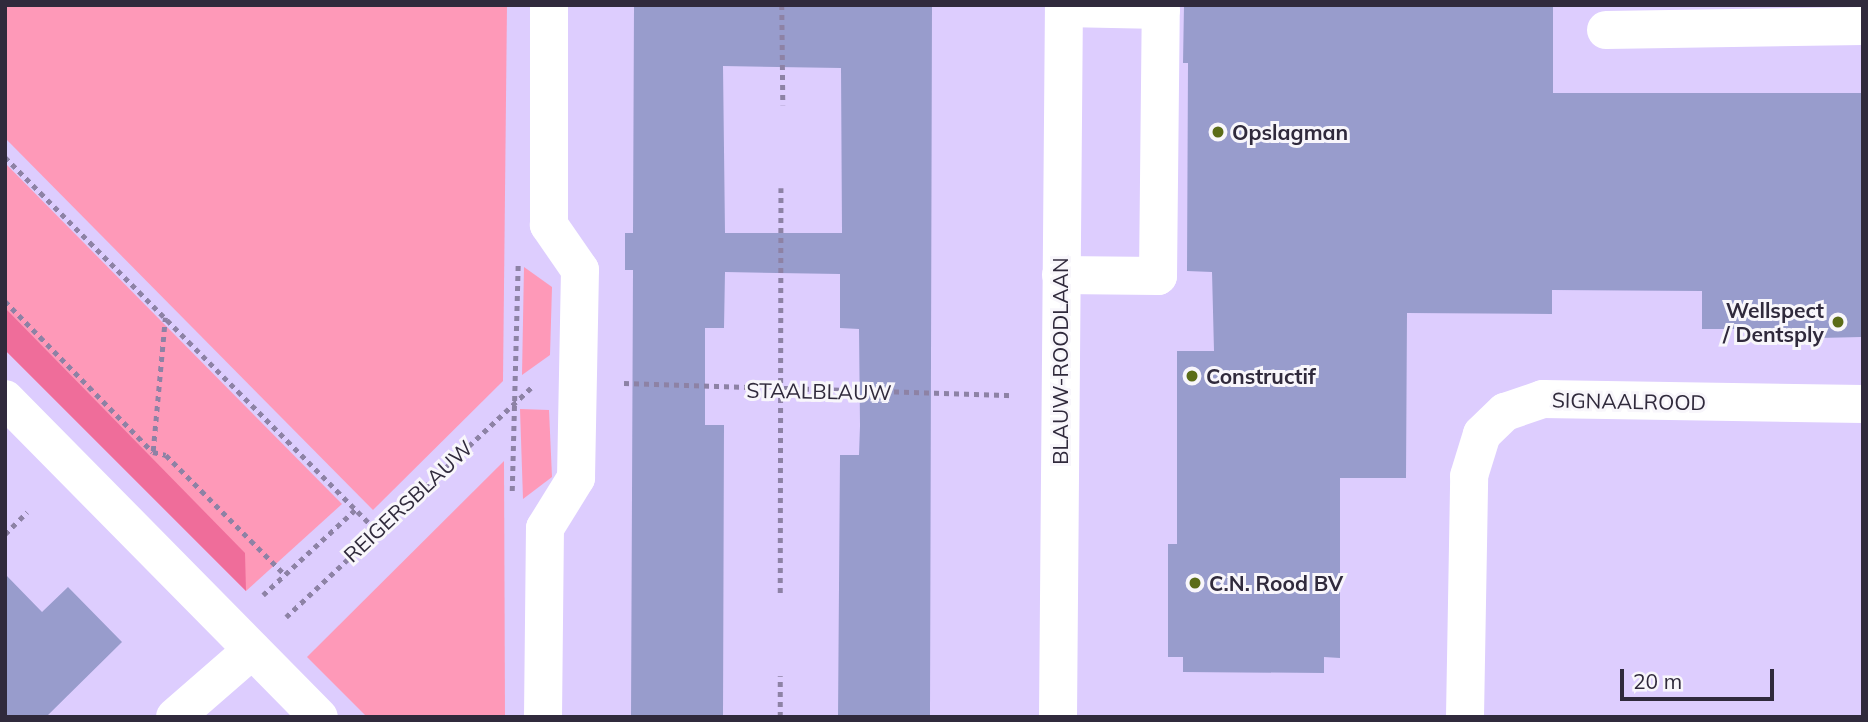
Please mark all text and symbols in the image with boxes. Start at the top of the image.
place label: Opslagman [1232,119,1348,145]
marker: Opslagman [1210,124,1226,140]
street label: BLAUW-ROODLAAN [1047,257,1073,465]
place label: Wellspect / Dentsply [1723,297,1824,347]
marker: Wellspect / Dentsply [1830,314,1846,330]
place label: Constructif [1206,363,1316,389]
marker: Constructif [1184,368,1200,384]
street label: STAALBLAUW [746,377,892,405]
street label: SIGNAALROOD [1552,387,1706,415]
street label: REIGERSBLAUW [338,435,478,567]
place label: C.N. Rood BV [1209,570,1343,596]
marker: C.N. Rood BV [1187,575,1203,591]
scale bar [1623,656,1777,700]
text: 20 m [1633,668,1682,694]

